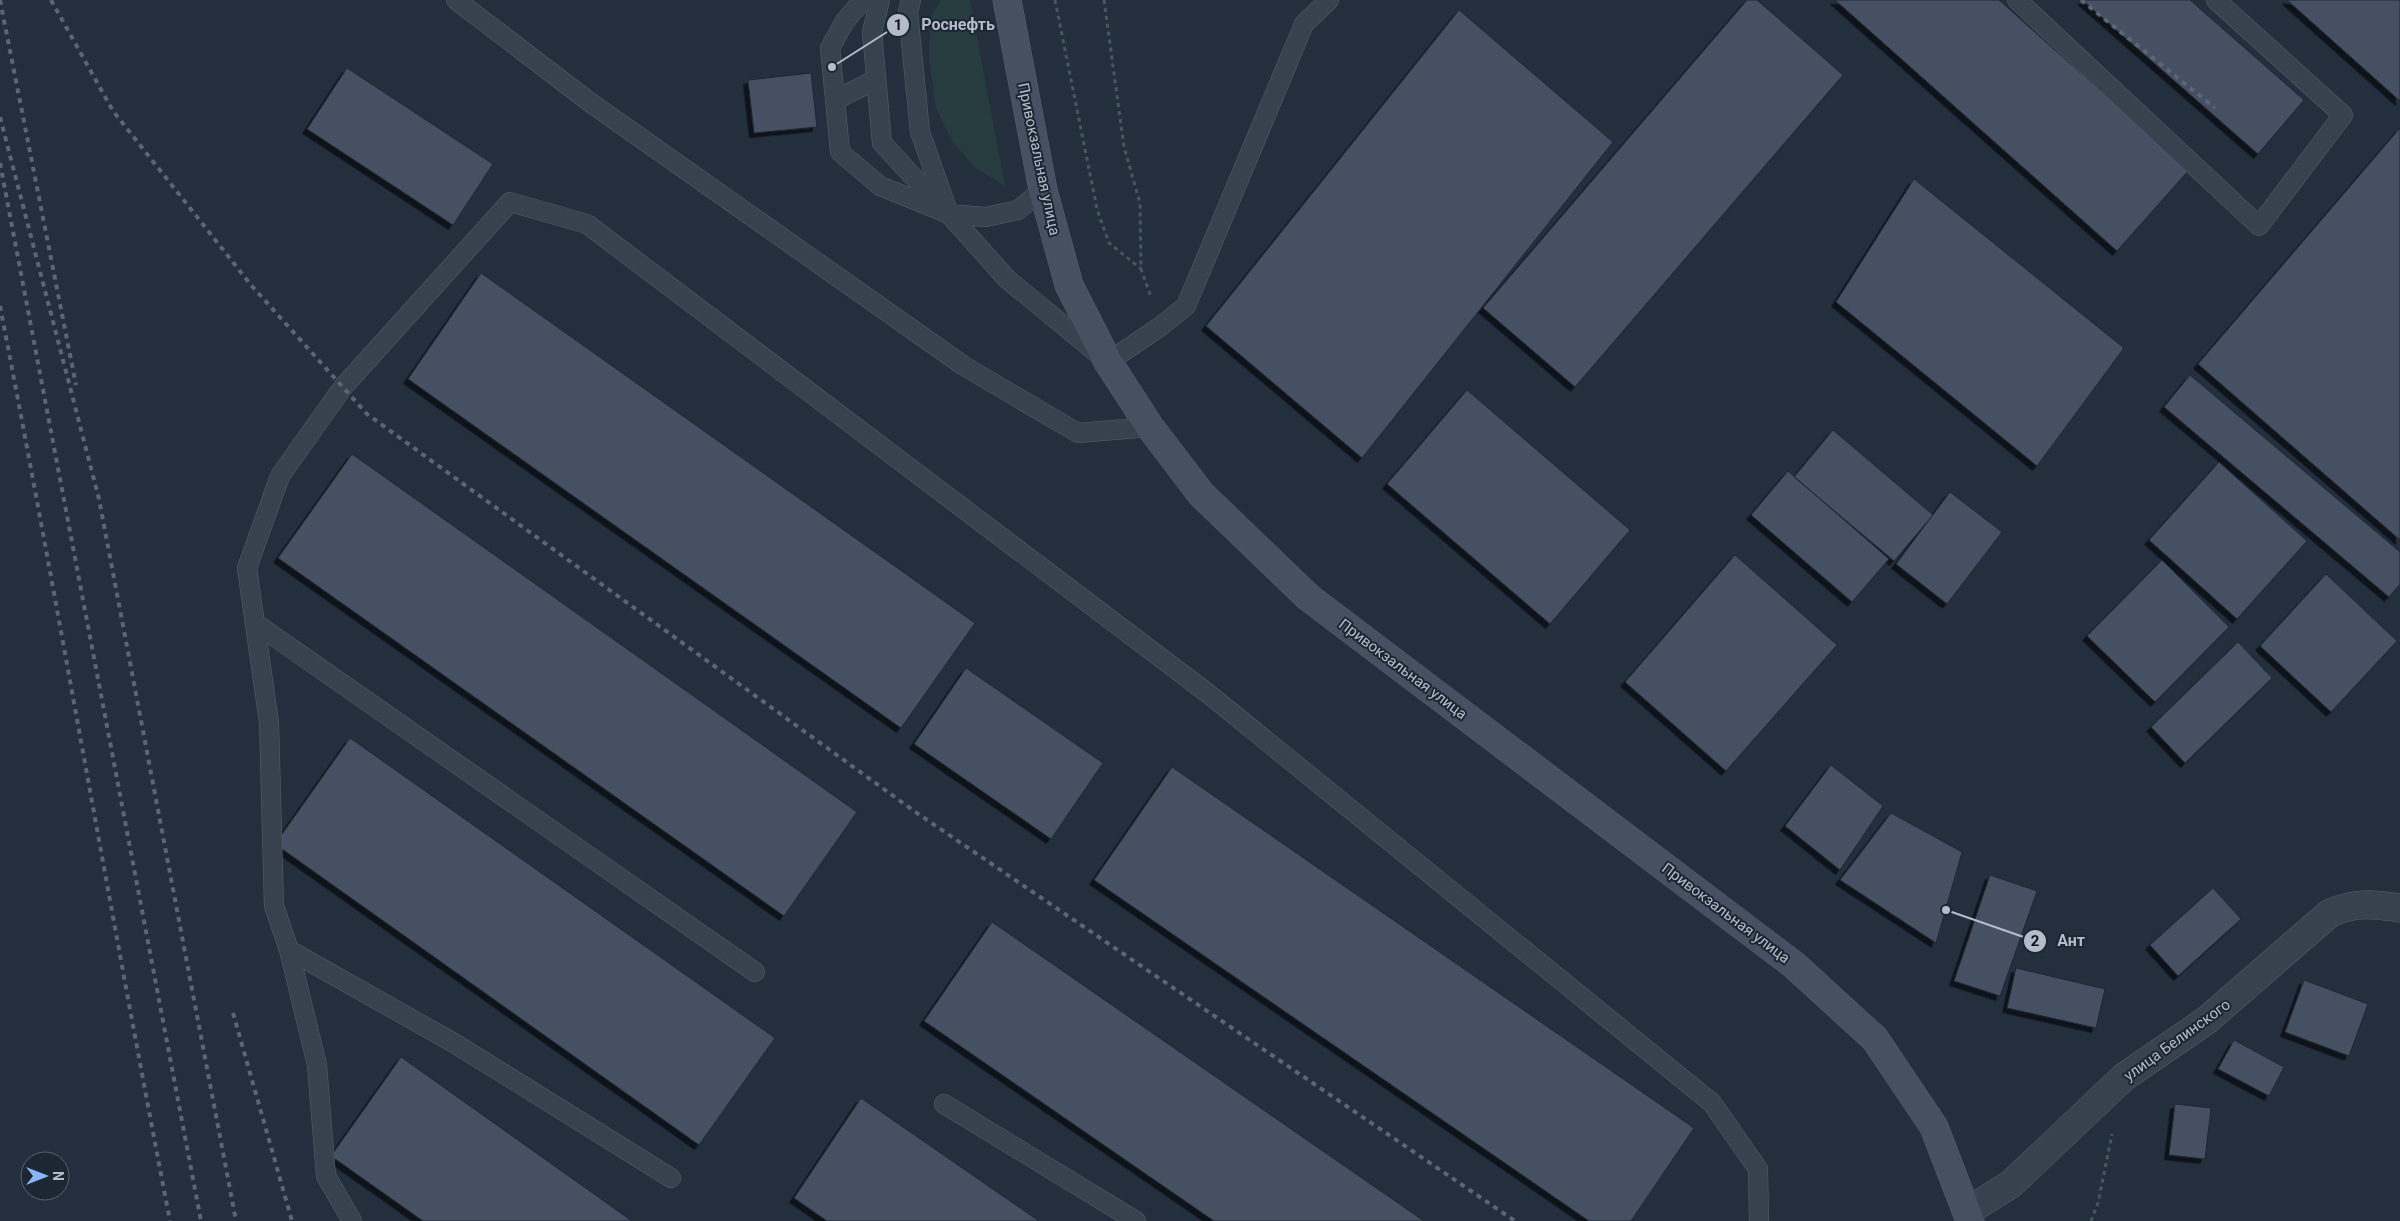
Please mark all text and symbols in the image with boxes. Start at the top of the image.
callout: Роснефть [886,9,1004,40]
text: Роснефть [921,15,995,34]
text: 1 [894,16,902,34]
street label: Привокзальная улица [1014,81,1064,237]
street label: Привокзальная улица [1335,615,1471,723]
street label: Привокзальная улица [1658,859,1794,967]
callout: Ант [2022,925,2095,956]
text: Ант [2057,931,2085,950]
text: 2 [2031,932,2040,950]
street label: улица Белинского [2120,995,2234,1085]
north arrow [20,1151,70,1201]
text: N [50,1171,66,1181]

